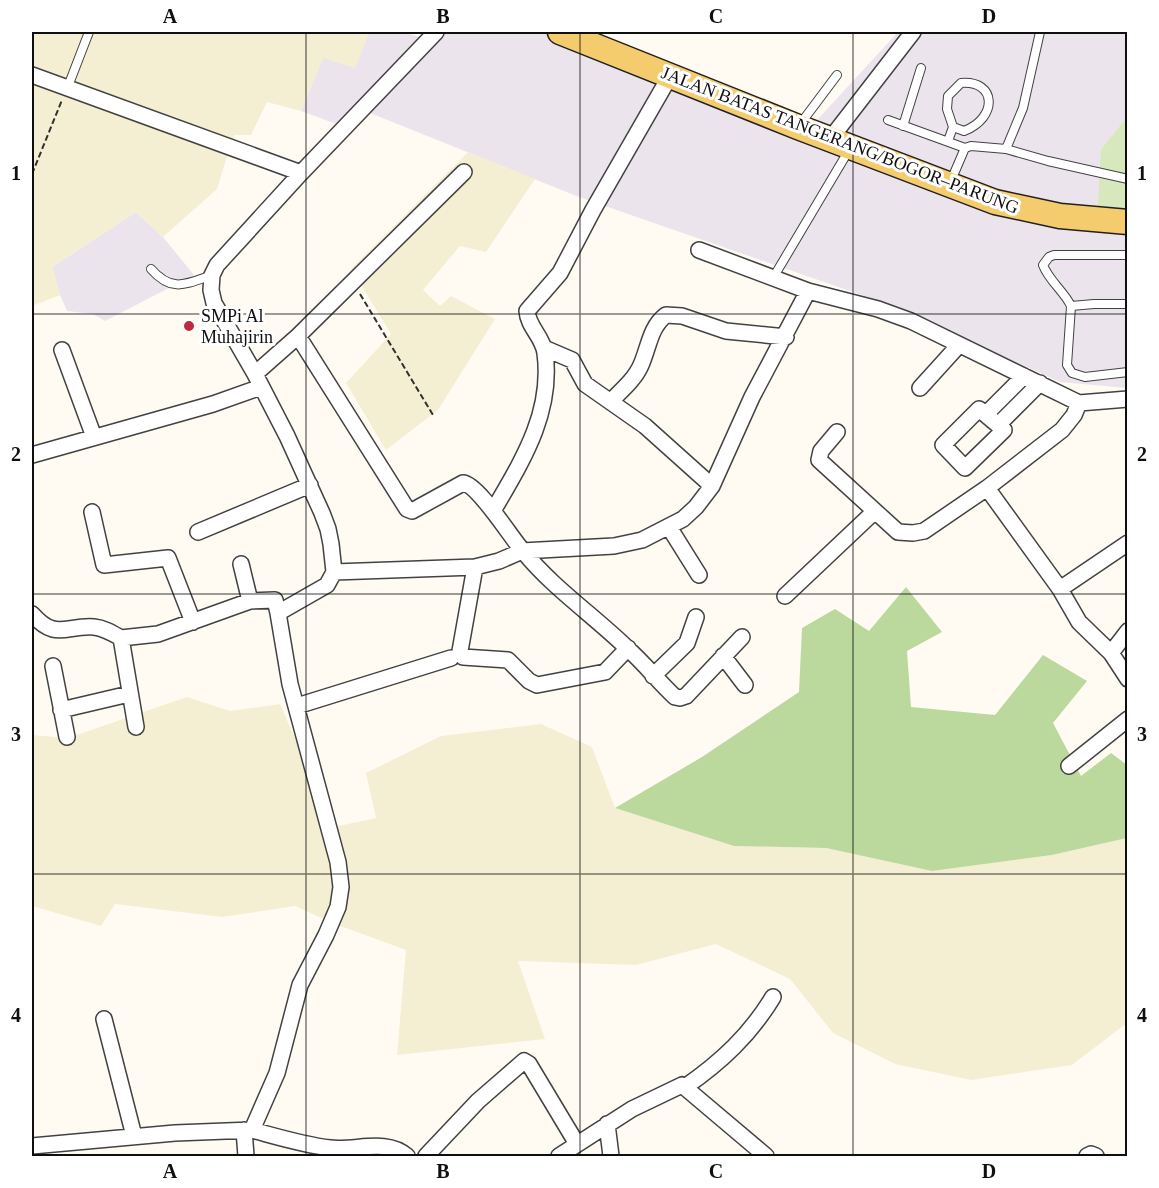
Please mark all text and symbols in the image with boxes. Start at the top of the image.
text: A [163,5,178,27]
text: B [436,5,450,27]
text: C [709,5,723,27]
text: D [982,5,996,27]
street label: JALAN BATAS TANGERANG/BOGOR–PARUNG [658,62,1022,218]
text: 1 [11,162,21,184]
text: 1 [1137,162,1147,184]
place label: SMPi Al Muhajirin [201,306,273,347]
marker: SMPi Al Muhajirin [182,319,196,333]
text: 2 [11,443,21,465]
text: 2 [1137,443,1147,465]
text: 3 [11,723,21,745]
text: 3 [1137,723,1147,745]
text: 4 [11,1004,21,1026]
text: 4 [1137,1004,1147,1026]
text: A [163,1160,178,1182]
text: B [436,1160,450,1182]
text: C [709,1160,723,1182]
text: D [982,1160,996,1182]

